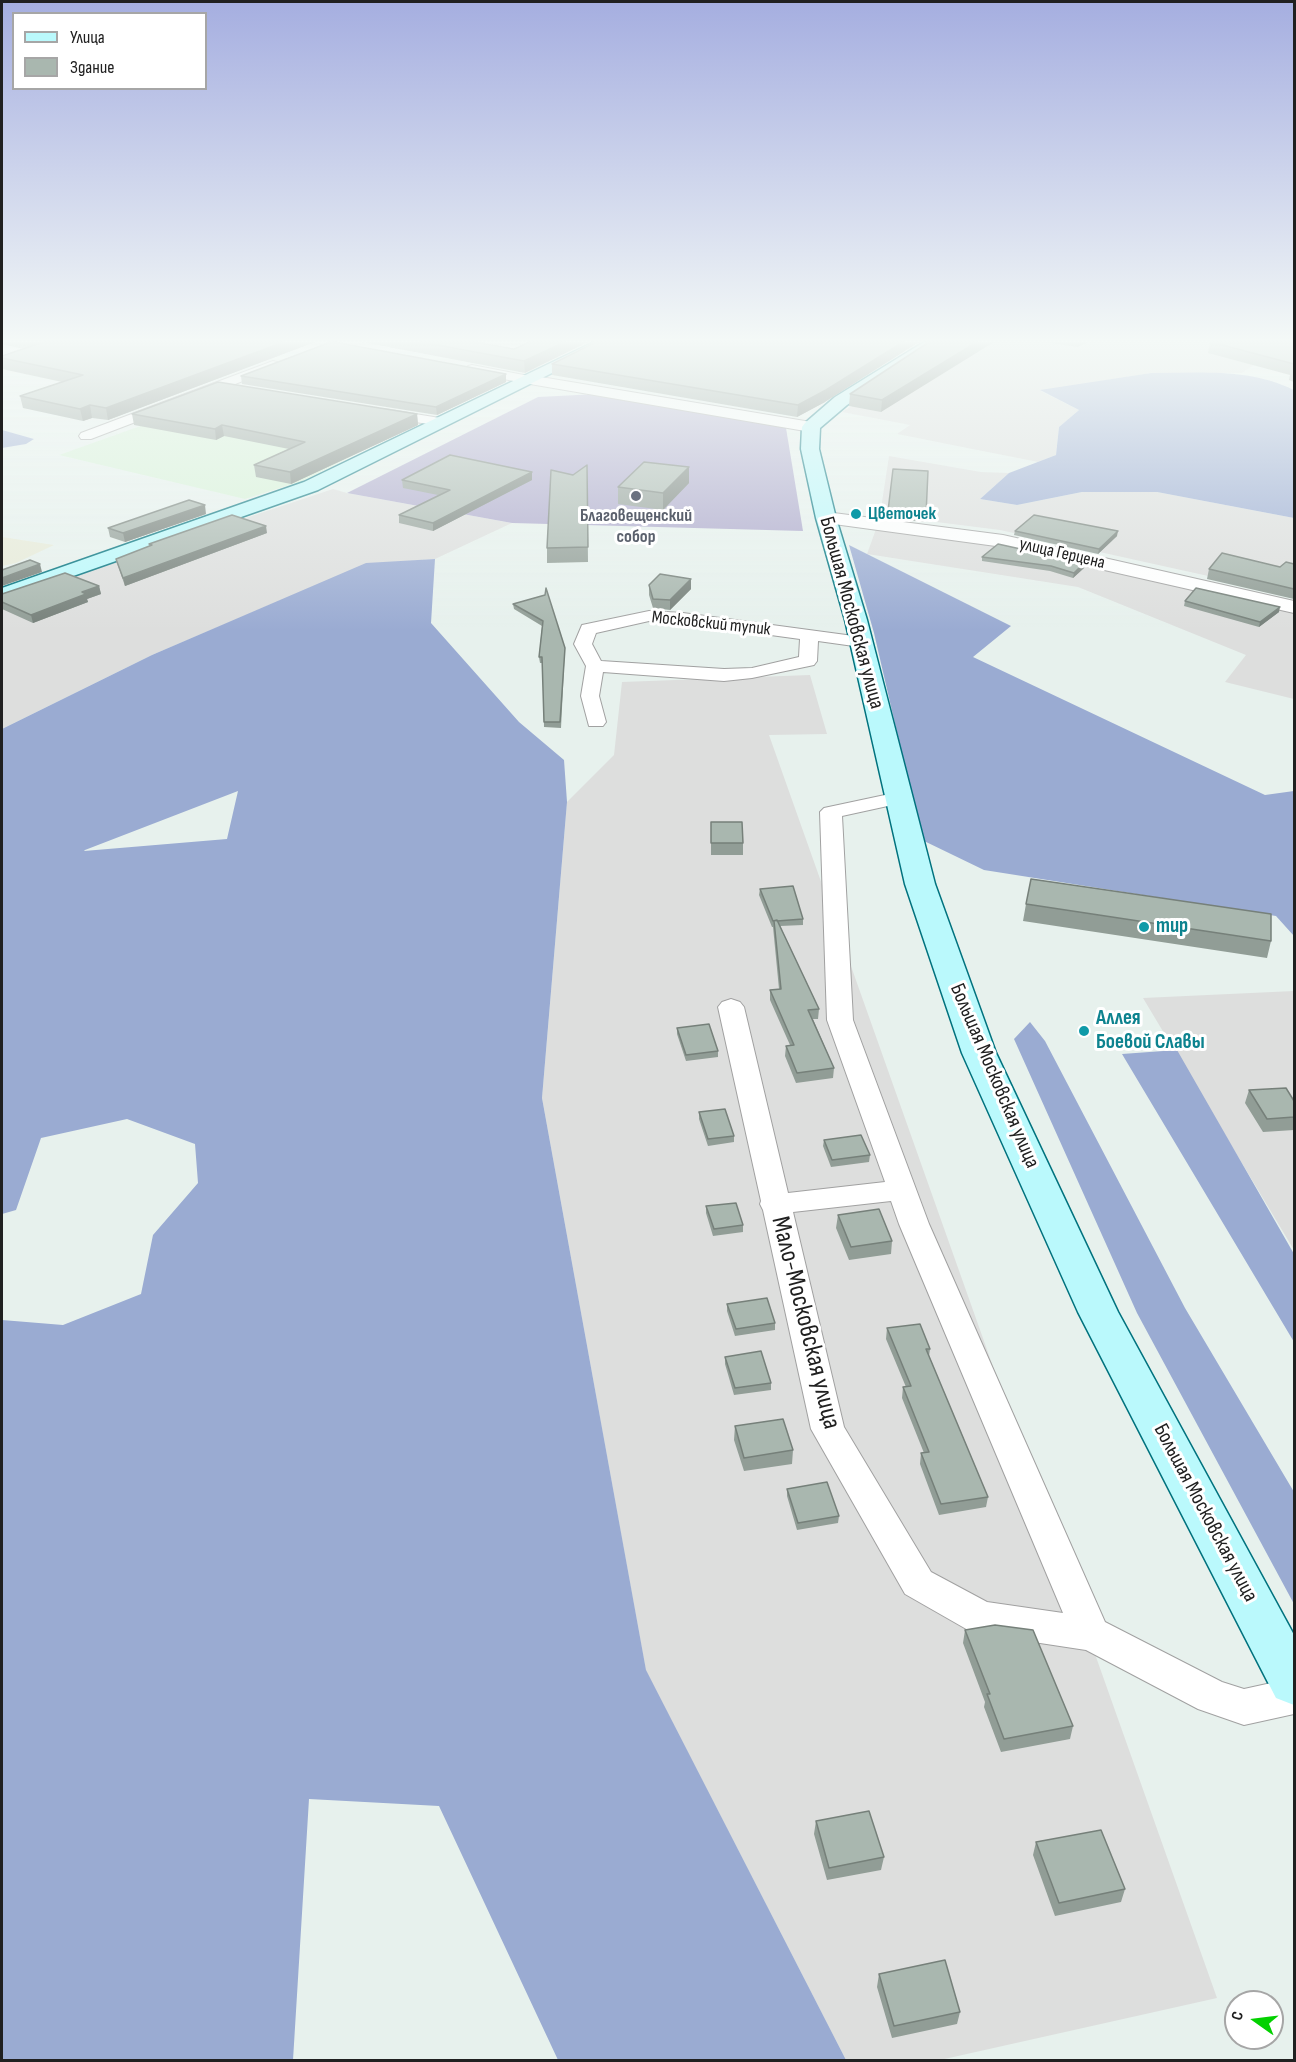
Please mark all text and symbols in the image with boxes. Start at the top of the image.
legend [12,12,207,90]
text: Улица [70,27,105,48]
text: Здание [70,57,115,78]
marker: Благовещенский собор [629,489,643,503]
place label: Цветочек [868,503,936,525]
place label: Благовещенский собор [580,505,692,548]
marker: Цветочек [849,507,863,521]
street label: Большая Московская улица [813,514,889,712]
street label: улица Герцена [1017,534,1107,574]
street label: Московский тупик [651,607,771,641]
place label: тир [1156,914,1188,940]
marker: тир [1137,920,1151,934]
street label: Большая Московская улица [944,980,1044,1172]
place label: Аллея Боевой Славы [1096,1006,1205,1056]
marker: Аллея Боевой Славы [1077,1024,1091,1038]
street label: Мало-Московская улица [764,1213,846,1433]
street label: Большая Московская улица [1147,1420,1263,1606]
north arrow [1224,1990,1284,2050]
text: С [1228,2010,1248,2022]

